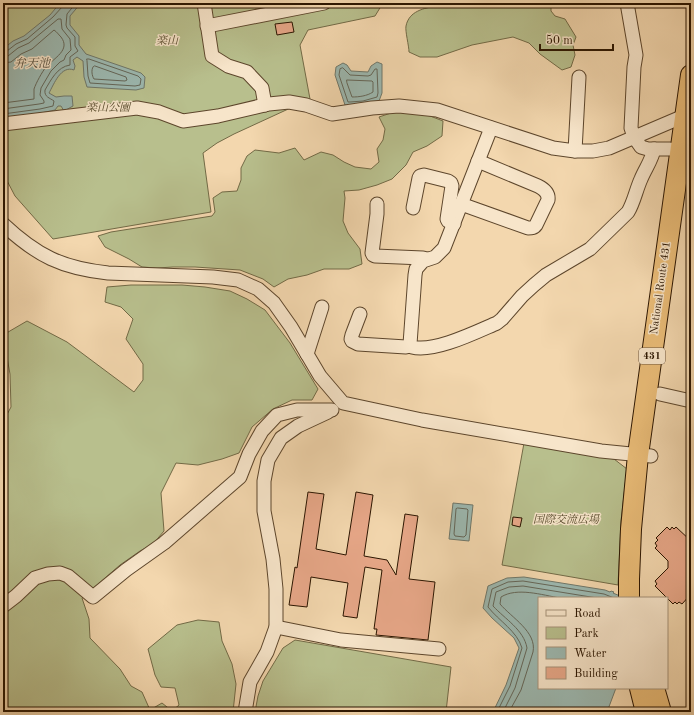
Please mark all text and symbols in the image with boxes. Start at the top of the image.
scale bar [540,26,613,52]
park label: 楽山 [156,34,179,47]
text: 50 m [546,34,573,47]
water label: 弁天池 [14,56,52,70]
park label: 楽山公園 [86,101,132,114]
street label: National Route 431 [649,241,673,335]
road number: 431 [639,348,665,364]
park label: 国際交流広場 [533,513,600,526]
legend [538,597,668,689]
text: Road [574,608,601,620]
text: Park [574,628,599,640]
text: Water [574,648,607,660]
text: Building [574,668,618,680]

